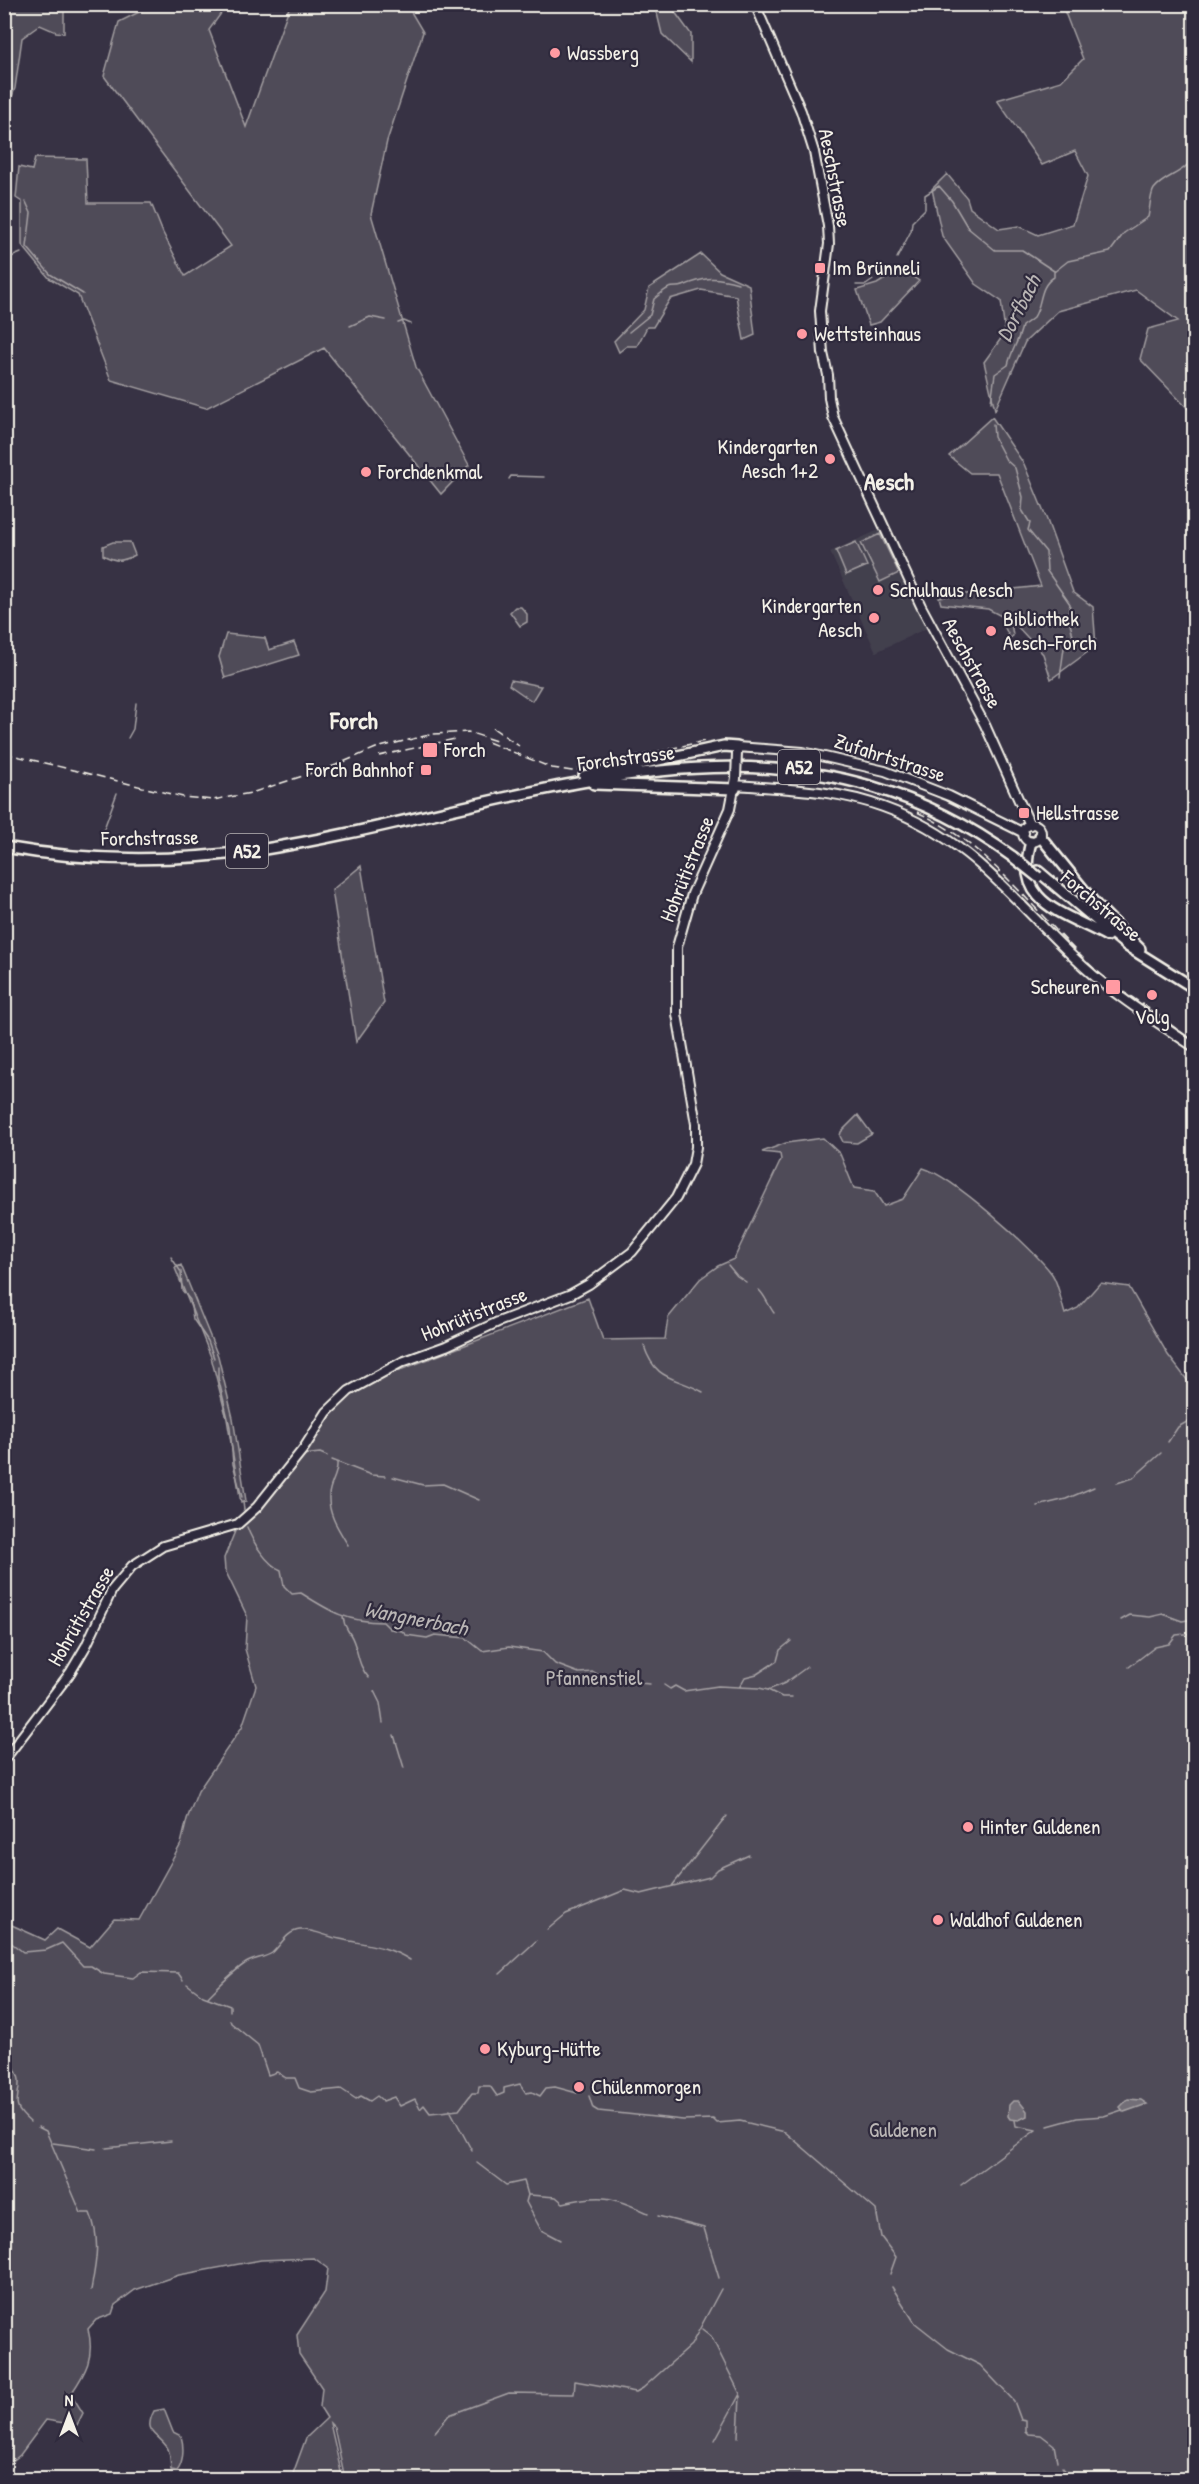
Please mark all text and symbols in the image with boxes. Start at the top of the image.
place label: Wassberg [567,38,639,67]
marker: Wassberg [548,46,562,60]
street label: Aeschstrasse [812,126,859,230]
place label: Im Brünneli [832,253,921,282]
marker: Im Brünneli [813,261,827,275]
water label: Dorfbach [988,268,1048,347]
place label: Wettsteinhaus [814,319,921,348]
marker: Wettsteinhaus [795,327,809,341]
place label: Kindergarten Aesch 1+2 [717,432,818,485]
marker: Kindergarten Aesch 1+2 [823,452,837,466]
place label: Forchdenkmal [377,457,483,486]
marker: Forchdenkmal [359,465,373,479]
district label: Aesch [864,465,914,497]
place label: Schulhaus Aesch [890,575,1013,604]
marker: Schulhaus Aesch [871,583,885,597]
place label: Kindergarten Aesch [761,591,862,644]
place label: Bibliothek Aesch-Forch [1003,604,1097,657]
marker: Kindergarten Aesch [867,611,881,625]
street label: Aeschstrasse [936,612,1009,713]
marker: Bibliothek Aesch-Forch [984,624,998,638]
district label: Forch [329,704,378,736]
street label: Zufahrtstrasse [831,726,949,789]
place label: Forch [443,735,486,764]
street label: Forchstrasse [575,737,676,778]
marker: Forch [421,741,439,759]
road number: A52 [778,750,820,784]
place label: Forch Bahnhof [305,755,414,784]
marker: Forch Bahnhof [419,763,433,777]
place label: Hellstrasse [1036,798,1119,827]
marker: Hellstrasse [1017,806,1031,820]
street label: Hohrütistrasse [652,812,721,926]
street label: Forchstrasse [100,822,199,853]
road number: A52 [226,834,268,868]
street label: Forchstrasse [1054,863,1148,948]
place label: Scheuren [1031,972,1100,1001]
marker: Scheuren [1104,978,1122,996]
marker: Volg [1145,988,1159,1002]
place label: Volg [1134,1002,1170,1031]
street label: Hohrütistrasse [417,1279,531,1348]
street label: Hohrütistrasse [40,1560,121,1671]
water label: Wangnerbach [362,1593,472,1643]
park label: Pfannenstiel [546,1663,643,1692]
place label: Hinter Guldenen [980,1812,1100,1841]
marker: Hinter Guldenen [961,1820,975,1834]
place label: Waldhof Guldenen [950,1905,1083,1934]
marker: Waldhof Guldenen [931,1913,945,1927]
place label: Kyburg-Hütte [497,2034,601,2063]
marker: Kyburg-Hütte [478,2042,492,2056]
place label: Chülenmorgen [591,2072,701,2101]
marker: Chülenmorgen [572,2080,586,2094]
park label: Guldenen [869,2115,937,2144]
north arrow [39,2385,99,2445]
text: N [65,2389,74,2411]

